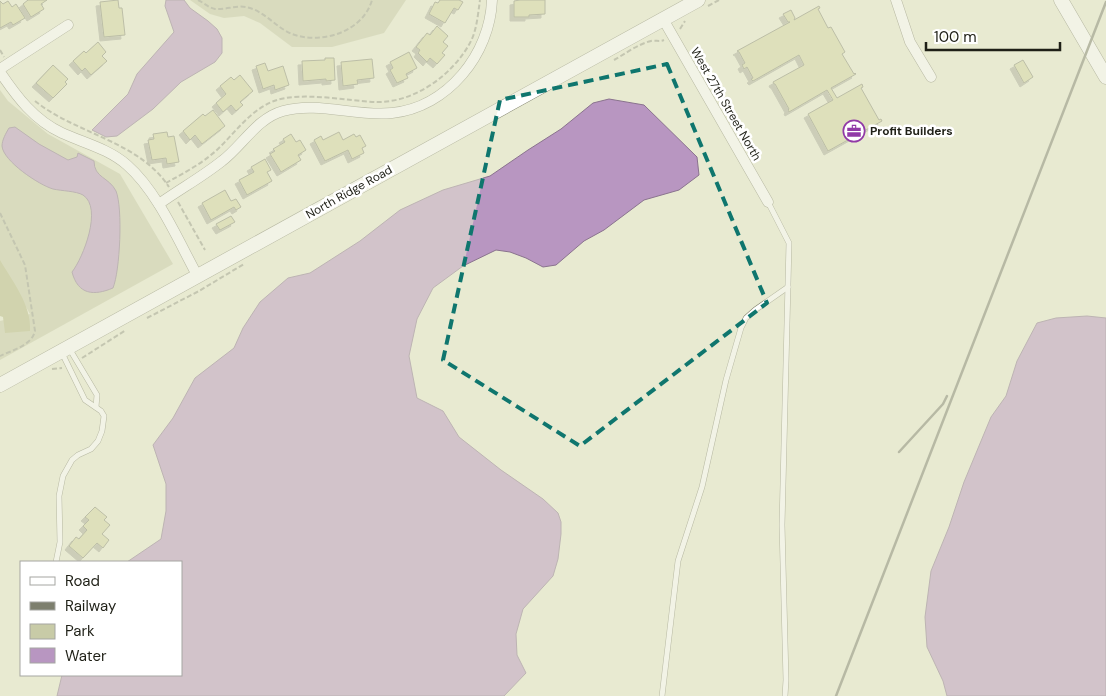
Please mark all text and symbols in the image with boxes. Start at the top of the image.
scale bar [926,20,1060,52]
text: 100 m [934,27,977,47]
street label: West 27th Street North [687,45,765,164]
office icon: Profit Builders [842,119,866,143]
place label: Profit Builders [870,123,953,139]
street label: North Ridge Road [303,162,395,222]
legend [20,561,182,676]
text: Road [65,571,100,591]
text: Railway [65,596,117,616]
text: Park [65,621,95,641]
text: Water [65,646,107,666]

